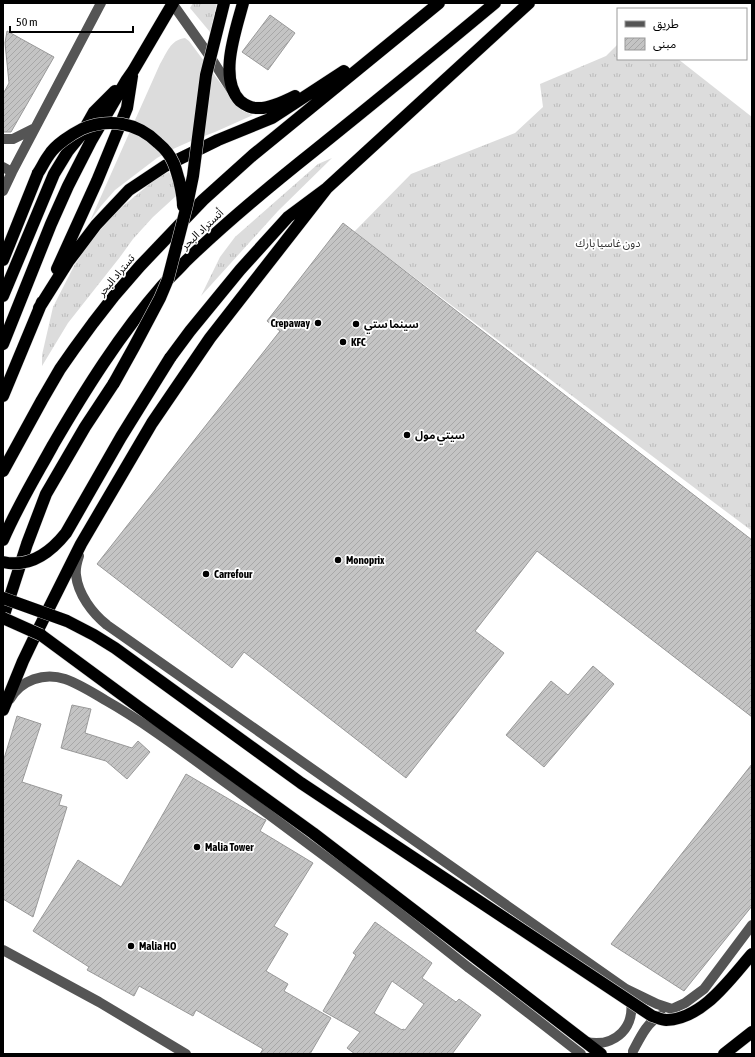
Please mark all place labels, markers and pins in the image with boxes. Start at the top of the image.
place label: Crepaway [270,317,310,329]
marker: Crepaway [313,318,323,328]
place label: سينما ستي [364,318,419,334]
marker: سينما ستي [351,319,361,329]
place label: KFC [351,336,366,348]
marker: KFC [338,337,348,347]
place label: سيتي مول [415,429,465,445]
marker: سيتي مول [402,430,412,440]
place label: Monoprix [346,554,385,566]
marker: Monoprix [333,555,343,565]
place label: Carrefour [214,568,253,580]
marker: Carrefour [201,569,211,579]
place label: Malia Tower [205,841,254,853]
marker: Malia Tower [192,842,202,852]
place label: Malia HO [139,940,177,952]
marker: Malia HO [126,941,136,951]

